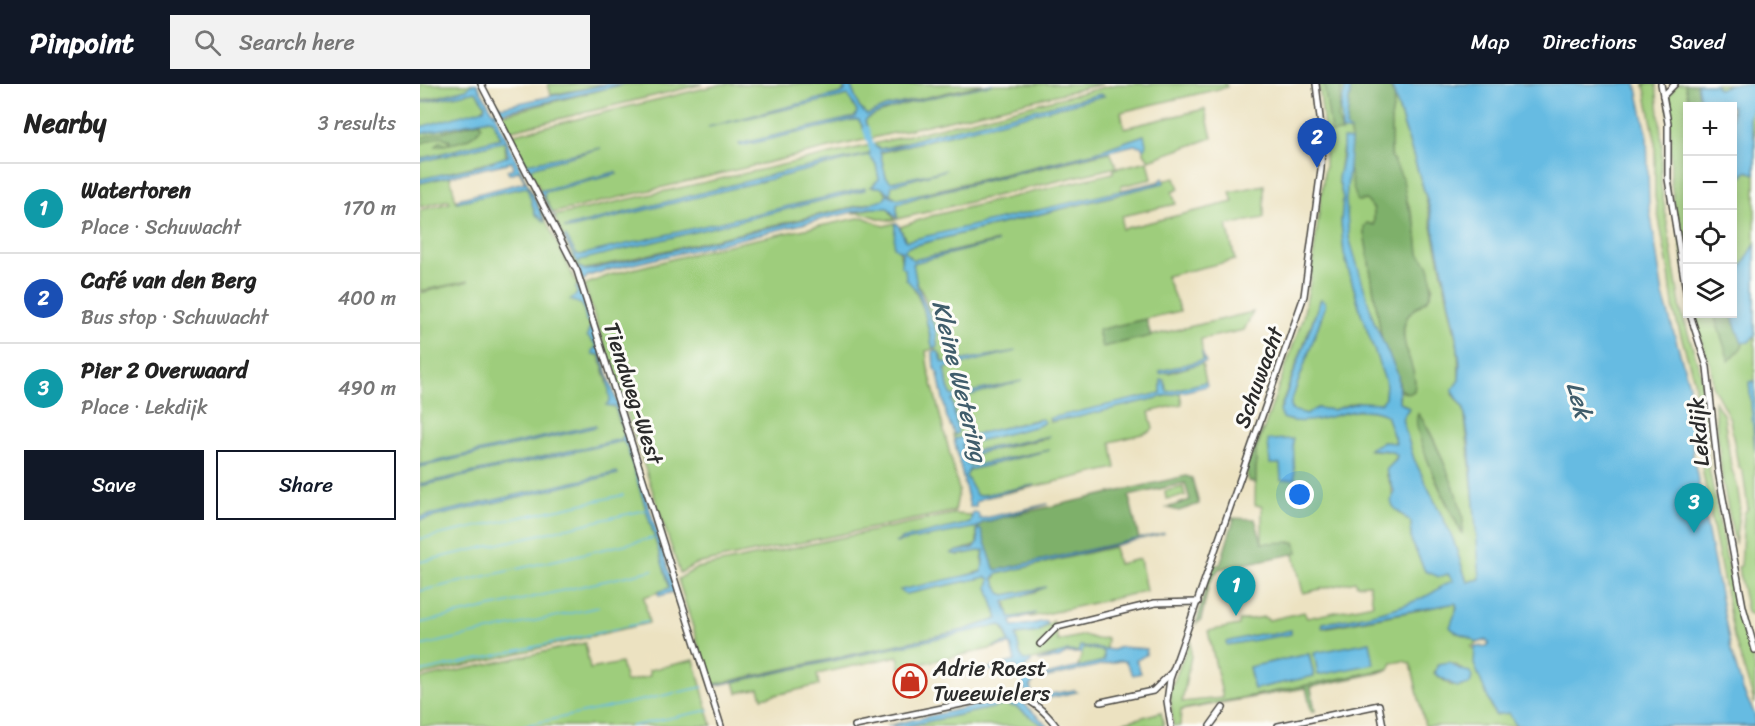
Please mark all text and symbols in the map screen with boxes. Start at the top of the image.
search box [170,15,590,69]
text: Pinpoint [30,18,134,67]
text: Search here [239,23,355,62]
text: Map [1471,23,1509,61]
text: Directions [1542,23,1637,61]
text: Saved [1670,23,1725,61]
icon: search [191,26,224,59]
text: Nearby [24,100,106,146]
map controls [1683,102,1737,318]
button: + [1683,102,1737,156]
text: 3 results [318,106,396,141]
pin: 2 [1298,118,1336,168]
button: − [1683,156,1737,210]
text: Watertoren [81,171,191,210]
text: 1 [39,191,48,226]
text: 170 m [343,191,396,226]
text: Place · Schuwacht [81,210,241,245]
button: locate [1683,210,1737,264]
text: Café van den Berg [81,261,257,300]
button: layers [1683,264,1737,318]
text: 2 [38,281,49,316]
text: 400 m [338,281,396,316]
water label: Kleine Wetering [920,296,1001,468]
text: Bus stop · Schuwacht [81,300,269,335]
street label: Tiendweg-West [592,317,675,470]
street label: Schuwacht [1222,320,1295,434]
text: Pier 2 Overwaard [81,351,248,390]
text: 3 [38,371,49,406]
text: 490 m [338,371,396,406]
water label: Lek [1554,377,1605,426]
text: Place · Lekdijk [81,390,208,425]
street label: Lekdijk [1676,396,1721,468]
button: Save [24,450,204,520]
button: Share [216,450,396,520]
your location [1285,480,1314,509]
pin: 3 [1674,484,1714,533]
pin: 1 [1216,566,1256,616]
place label: Adrie Roest Tweewielers [932,649,1051,713]
shop icon: Adrie Roest Tweewielers [892,663,928,699]

